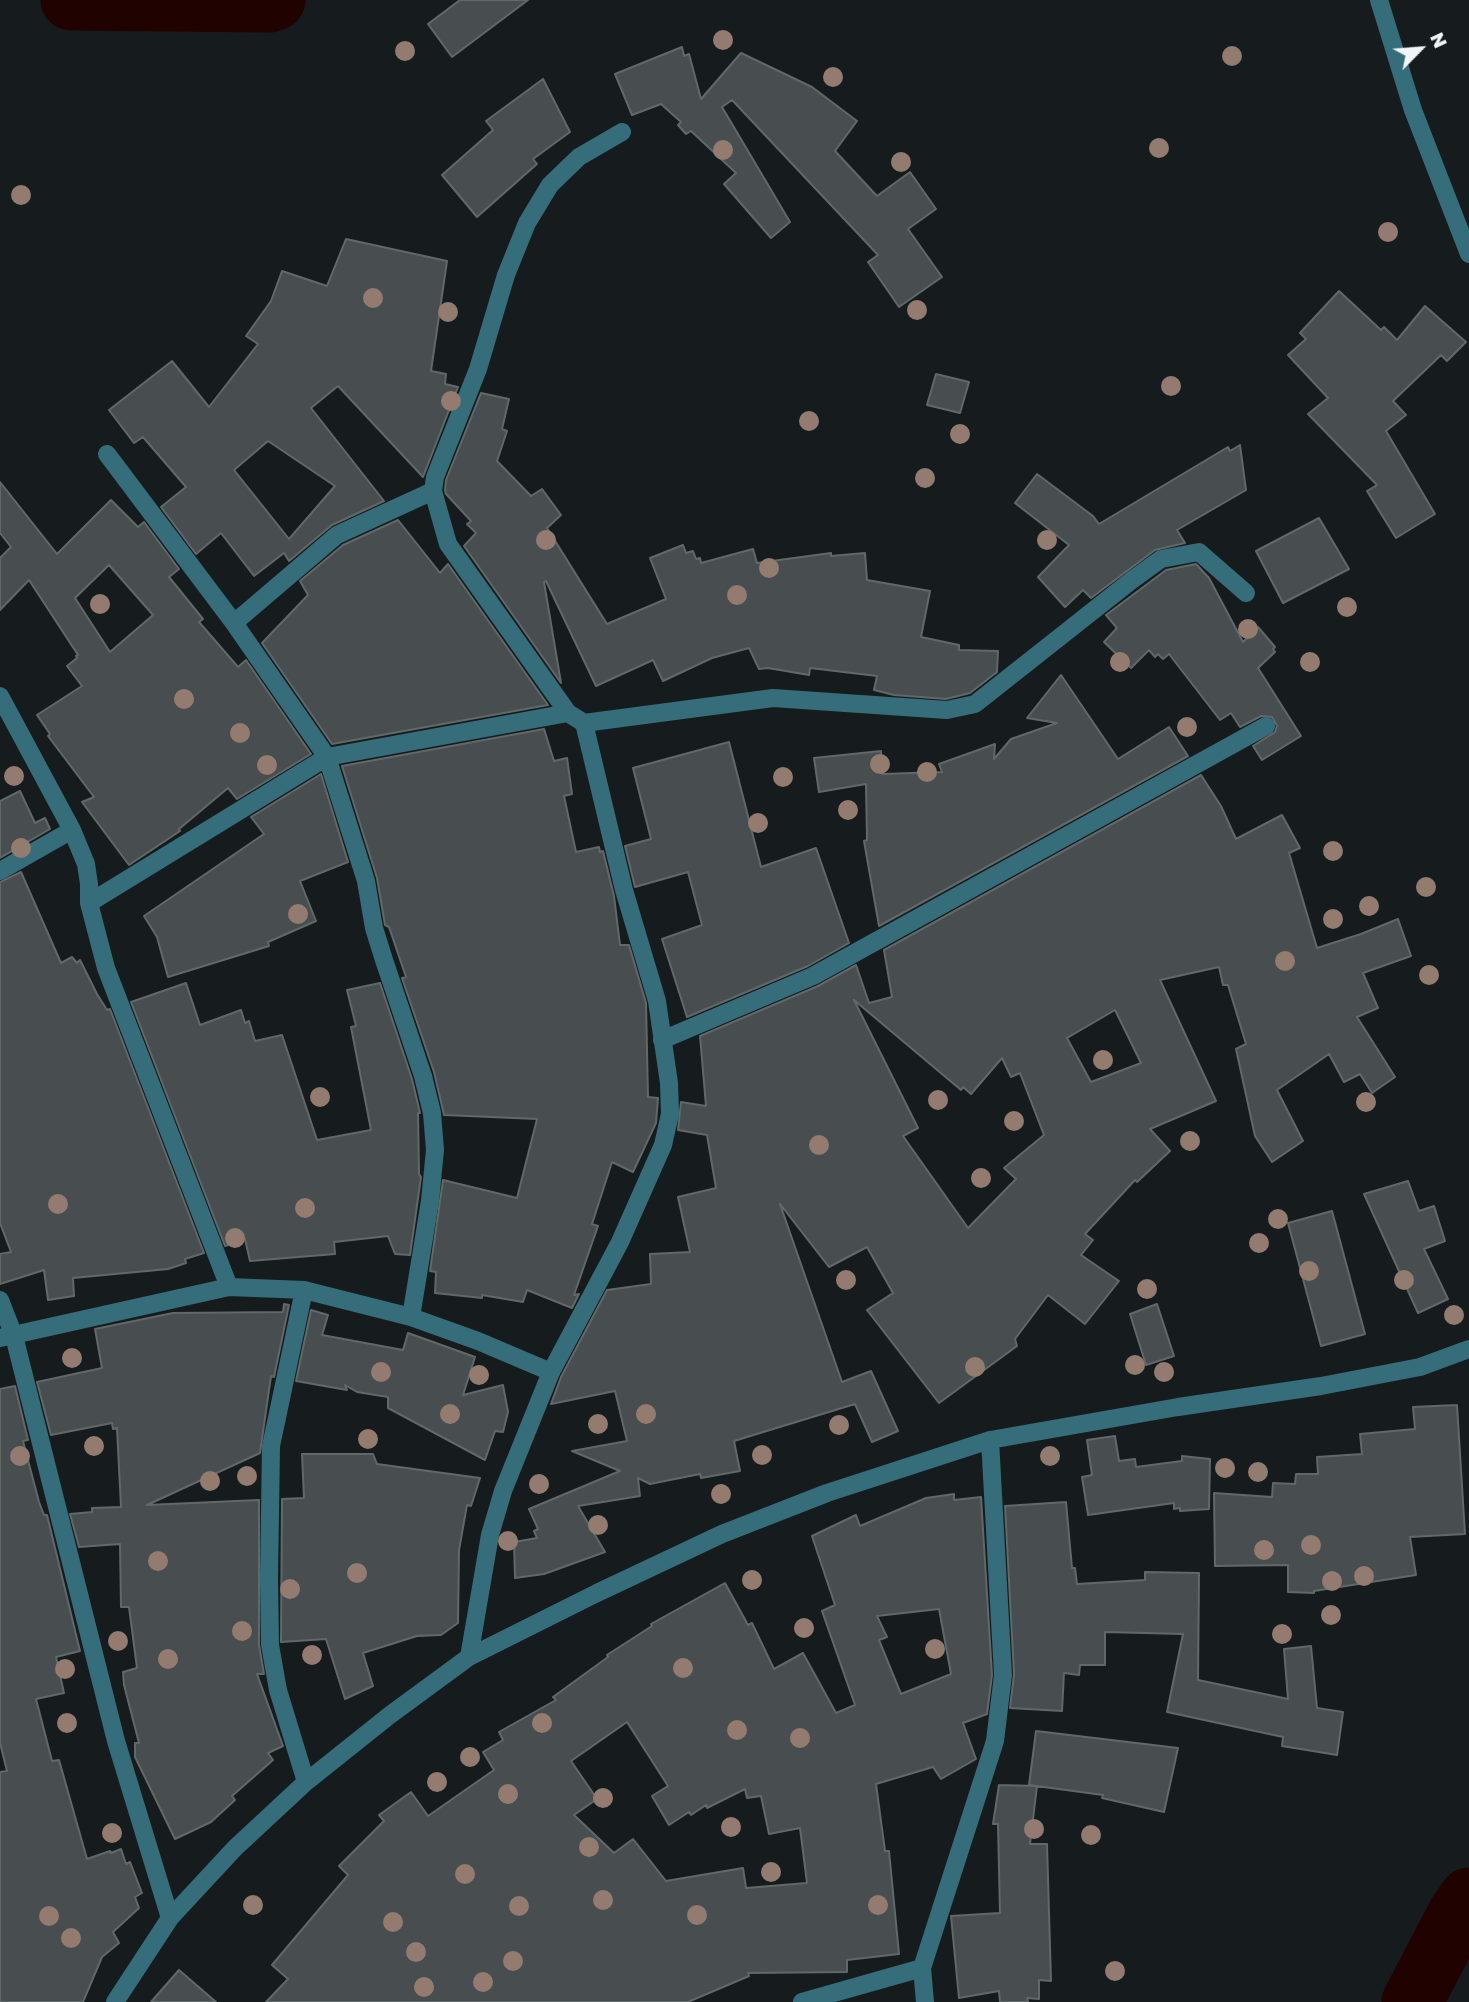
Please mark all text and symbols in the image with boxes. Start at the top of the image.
north arrow [1385,14,1455,84]
text: N [1426,28,1453,51]

